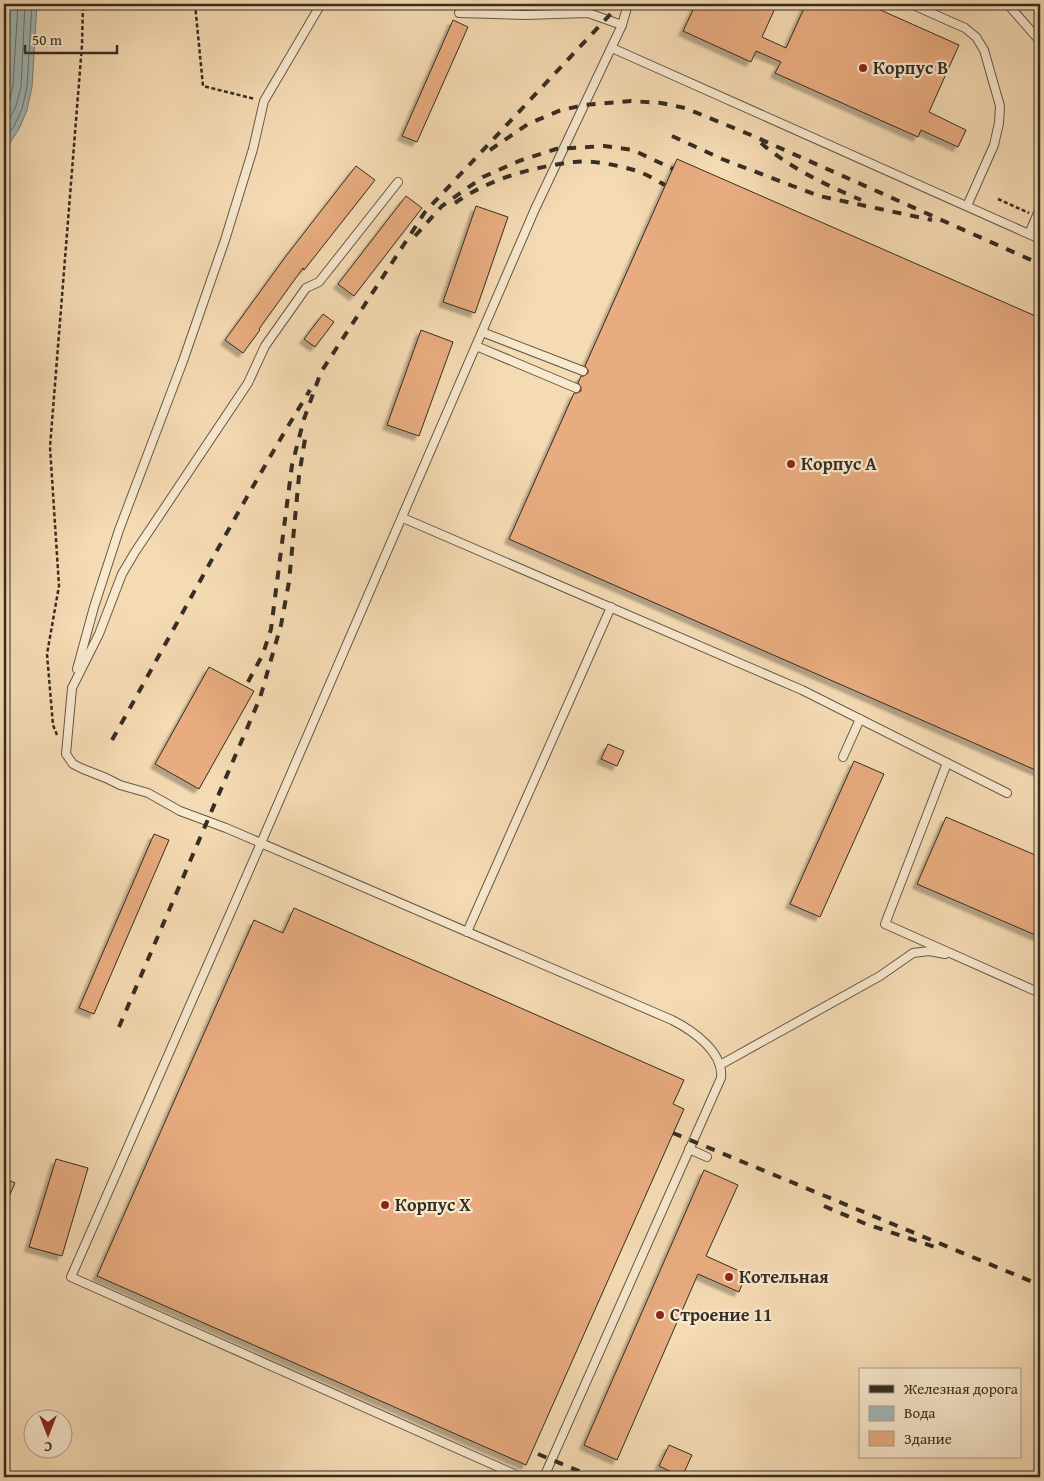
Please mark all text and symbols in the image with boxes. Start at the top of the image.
scale bar [25,22,118,54]
text: 50 m [32,29,63,50]
place label: Корпус В [873,54,948,81]
marker: Корпус В [857,62,869,74]
place label: Корпус А [801,450,877,477]
marker: Корпус А [785,458,797,470]
place label: Корпус Х [395,1191,471,1218]
marker: Корпус Х [379,1199,391,1211]
place label: Котельная [739,1263,829,1290]
marker: Котельная [723,1271,735,1283]
place label: Строение 11 [670,1301,772,1328]
marker: Строение 11 [654,1309,666,1321]
legend [859,1368,1022,1458]
text: Железная дорога [903,1378,1019,1399]
text: Вода [904,1402,936,1423]
north arrow [22,1408,72,1458]
text: Здание [904,1428,952,1449]
text: С [44,1437,52,1457]

